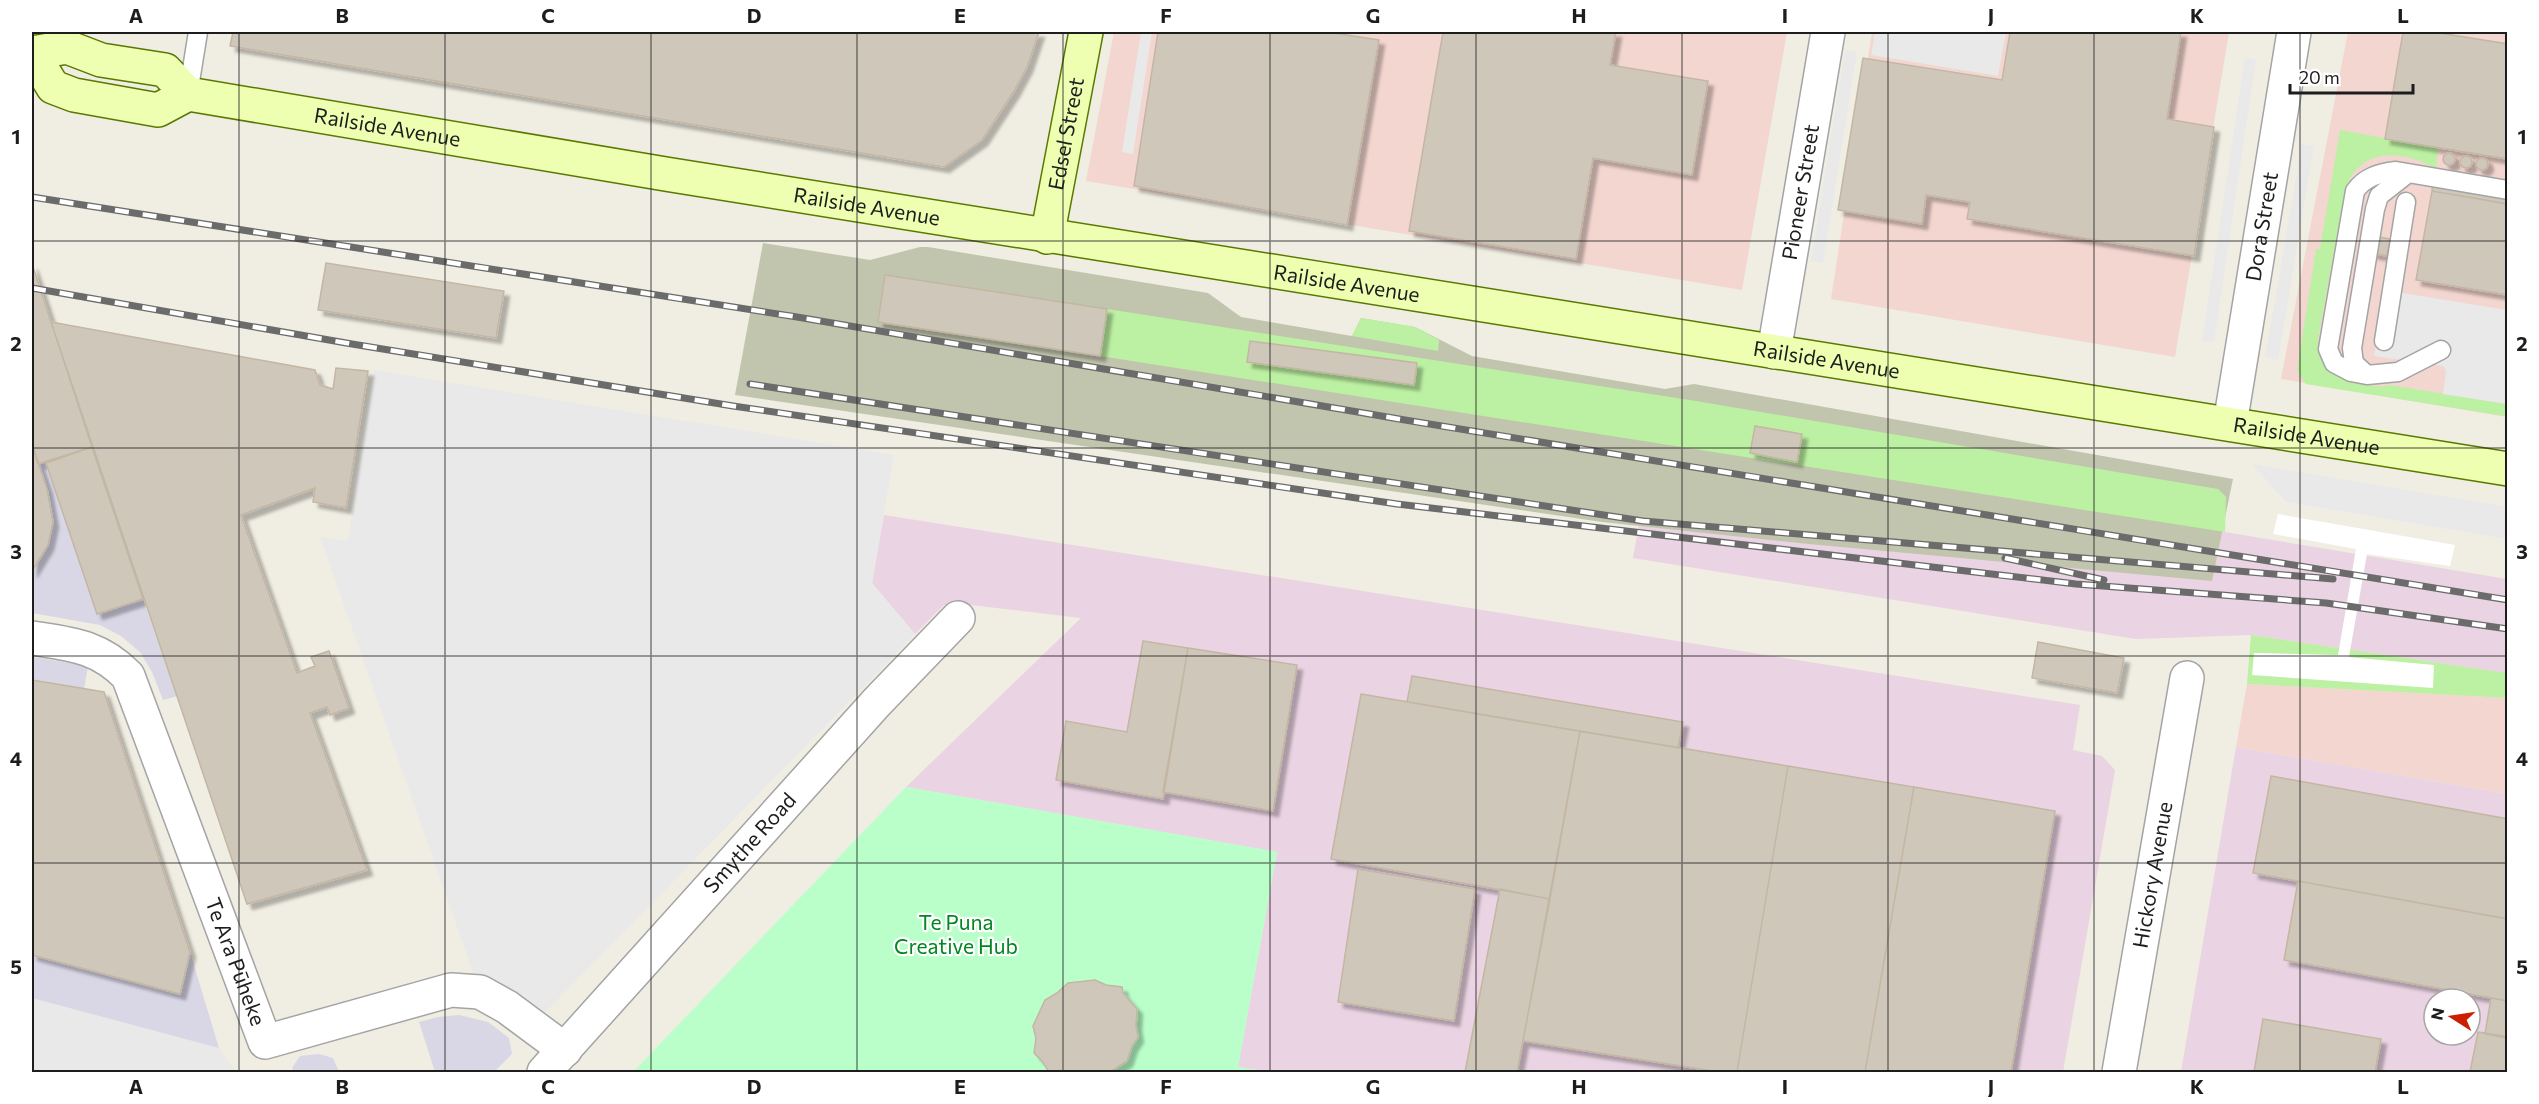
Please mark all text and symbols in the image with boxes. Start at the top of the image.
text: A [129,3,143,27]
text: B [335,3,349,27]
text: C [541,3,555,27]
text: D [747,3,761,27]
text: E [954,3,966,27]
text: F [1160,3,1172,27]
text: G [1366,3,1380,27]
text: H [1572,3,1587,27]
text: I [1782,3,1788,27]
text: J [1988,3,1994,27]
text: K [2190,3,2204,27]
text: L [2397,3,2409,27]
scale bar [2290,57,2413,95]
text: 20 m [2299,66,2340,88]
street label: Edsel Street [1042,75,1088,192]
street label: Railside Avenue [312,102,463,151]
street label: Pioneer Street [1776,122,1823,262]
text: 1 [11,124,21,148]
text: 1 [2517,124,2527,148]
street label: Dora Street [2239,170,2282,283]
street label: Railside Avenue [792,181,942,230]
street label: Railside Avenue [1272,259,1422,307]
text: 2 [10,331,22,355]
text: 2 [2516,331,2528,355]
street label: Railside Avenue [1752,335,1902,383]
street label: Railside Avenue [2232,411,2382,459]
text: 3 [10,539,22,563]
text: 3 [2516,539,2528,563]
text: 4 [10,746,22,770]
text: 4 [2516,746,2528,770]
street label: Smythe Road [697,787,800,897]
street label: Hickory Avenue [2127,799,2176,950]
street label: Te Ara Pūheke [201,894,272,1029]
park label: Te Puna Creative Hub [894,909,1018,958]
text: 5 [10,954,22,978]
text: 5 [2516,954,2528,978]
north arrow [2422,987,2482,1047]
text: N [2426,1006,2447,1022]
text: A [129,1074,143,1098]
text: B [335,1074,349,1098]
text: C [541,1074,555,1098]
text: D [747,1074,761,1098]
text: E [954,1074,966,1098]
text: F [1160,1074,1172,1098]
text: G [1366,1074,1380,1098]
text: H [1572,1074,1587,1098]
text: I [1782,1074,1788,1098]
text: J [1988,1074,1994,1098]
text: K [2190,1074,2204,1098]
text: L [2397,1074,2409,1098]

